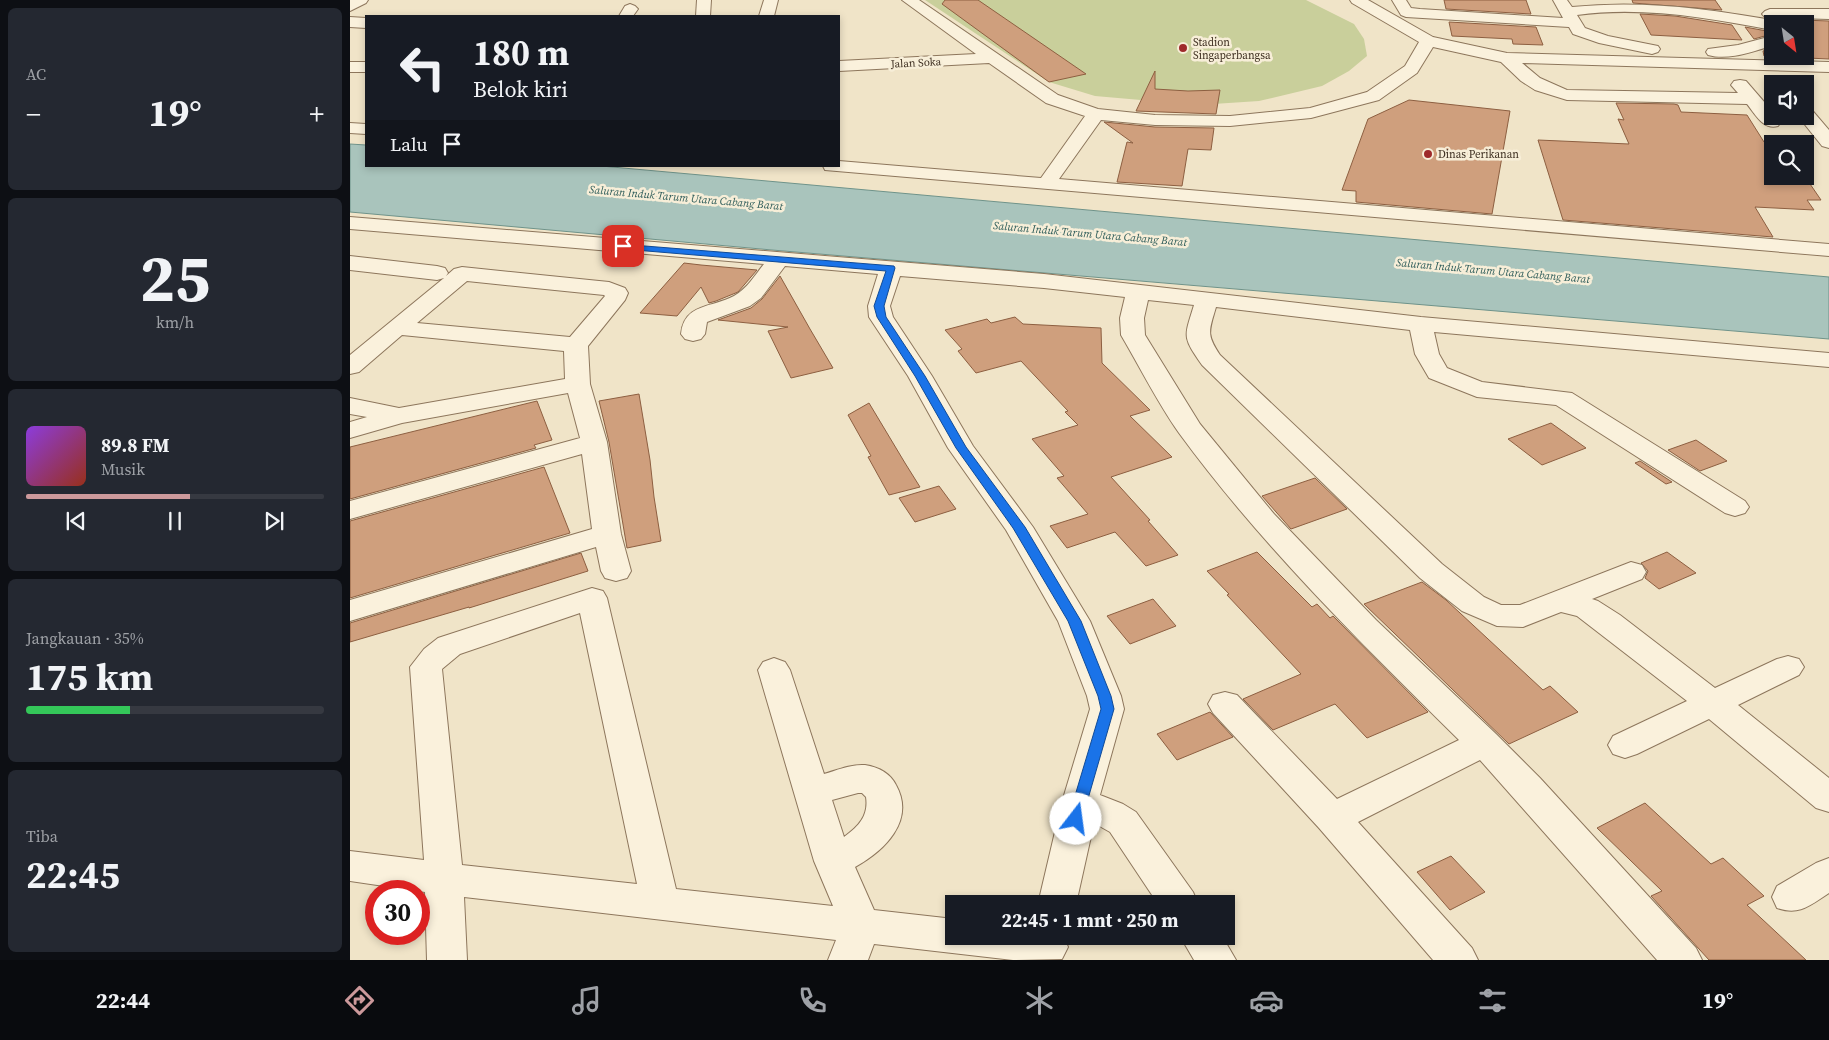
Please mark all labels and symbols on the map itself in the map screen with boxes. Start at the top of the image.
north arrow [1764,15,1814,65]
place label: Stadion Singaperbangsa [1193,35,1271,63]
marker: Stadion Singaperbangsa [1177,42,1189,54]
street label: Jalan Soka [889,54,942,72]
place label: Dinas Perikanan [1438,147,1519,162]
marker: Dinas Perikanan [1422,148,1434,160]
water label: Saluran Induk Tarum Utara Cabang Barat [589,182,784,214]
water label: Saluran Induk Tarum Utara Cabang Barat [993,218,1188,250]
pin [602,225,644,267]
water label: Saluran Induk Tarum Utara Cabang Barat [1396,255,1591,287]
position arrow [1049,792,1101,844]
speed limit sign: 30 [365,880,430,945]

